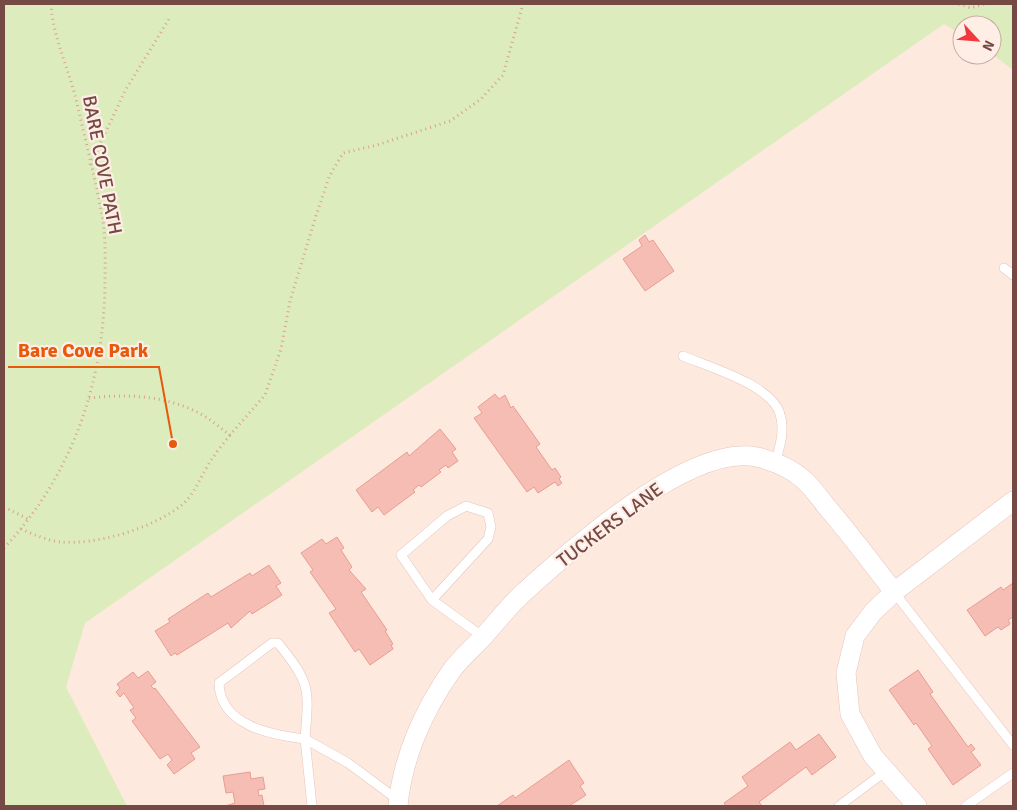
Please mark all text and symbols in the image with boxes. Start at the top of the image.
north arrow [952,15,1002,65]
text: N [978,37,998,54]
street label: BARE COVE PATH [77,93,127,237]
callout: Bare Cove Park [8,332,159,367]
text: Bare Cove Park [18,338,149,363]
street label: TUCKERS LANE [552,477,668,573]

